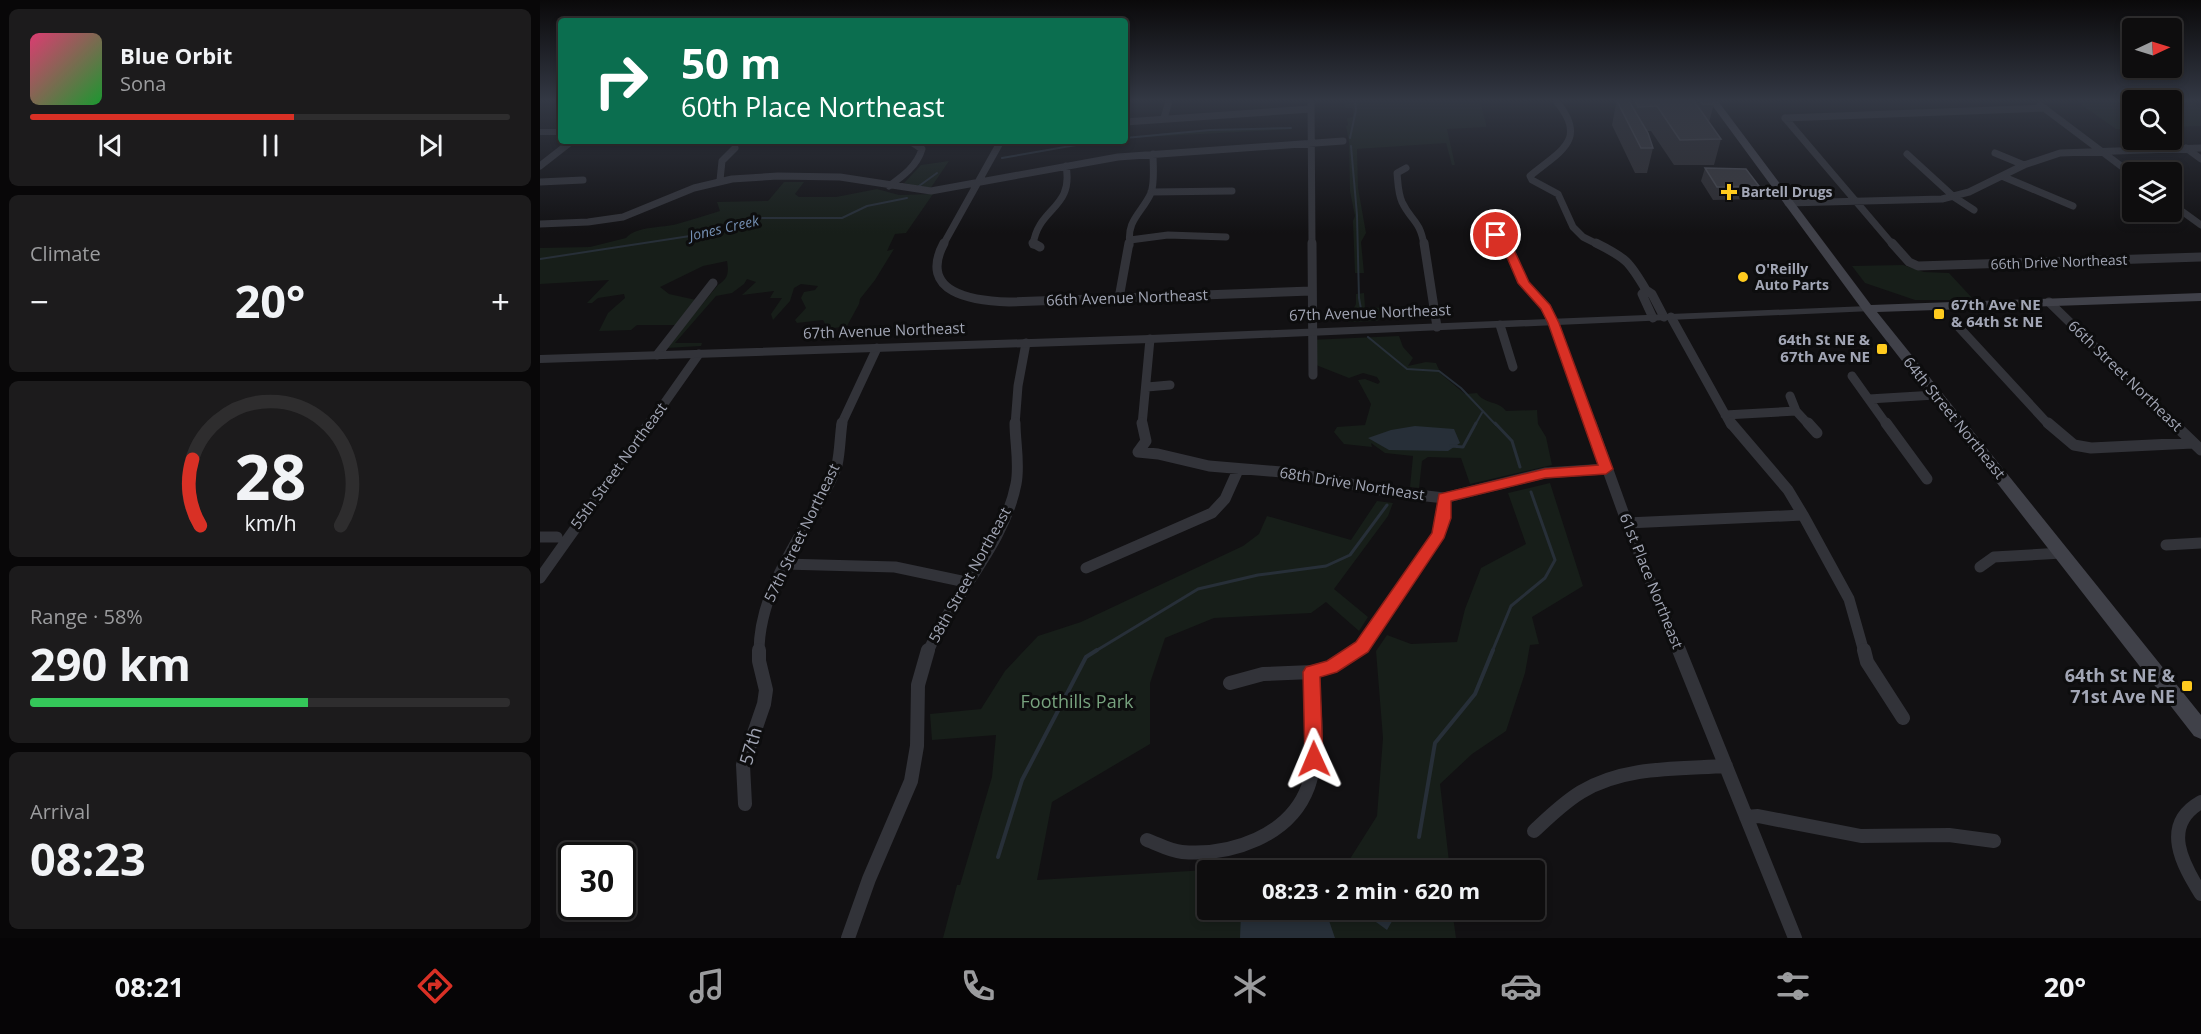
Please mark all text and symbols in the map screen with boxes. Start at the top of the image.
north arrow [2122,18,2182,78]
map controls [2122,18,2182,222]
text: 50 m [681,34,781,91]
text: Blue Orbit [120,40,232,70]
icon: right [582,42,660,120]
text: Sona [120,70,166,97]
text: 60th Place Northeast [681,88,945,125]
button: search [2122,90,2182,150]
icon: previous [94,129,127,162]
icon: pause [254,129,287,162]
icon: next [414,129,447,162]
button: layers [2122,162,2182,222]
place label: Bartell Drugs [1741,182,1833,201]
marker: Bartell Drugs [1722,185,1736,199]
pin [1470,209,1521,260]
water label: Jones Creek [684,210,762,245]
icon: arrive [1479,218,1512,251]
text: Climate [30,240,101,267]
street label: 66th Drive Northeast [1990,250,2128,273]
place label: O'Reilly Auto Parts [1755,259,1829,294]
text: 20° [235,270,305,331]
marker: O'Reilly Auto Parts [1736,270,1750,284]
text: − [30,279,49,324]
text: + [491,279,510,324]
street label: 66th Avenue Northeast [1046,284,1208,310]
place label: 67th Ave NE & 64th St NE [1951,294,2043,331]
street label: 67th Avenue Northeast [1289,299,1451,325]
marker: 67th Ave NE & 64th St NE [1932,307,1946,321]
street label: 66th Street Northeast [2064,315,2187,435]
street label: 67th Avenue Northeast [803,317,965,343]
place label: 64th St NE & 67th Ave NE [1778,329,1871,366]
marker: 64th St NE & 67th Ave NE [1875,342,1889,356]
street label: 64th Street Northeast [1899,352,2010,483]
street label: 55th Street Northeast [566,398,671,533]
text: 28 [234,433,306,518]
street label: 57th Street Northeast [759,460,843,605]
street label: 68th Drive Northeast [1278,462,1426,504]
street label: 58th Street Northeast [924,503,1015,646]
text: km/h [244,508,296,537]
street label: 61st Place Northeast [1616,510,1688,651]
text: Range · 58% [30,603,143,630]
text: 290 km [30,633,191,694]
place label: 64th St NE & 71st Ave NE [2065,663,2175,708]
marker: 64th St NE & 71st Ave NE [2180,679,2194,693]
park label: Foothills Park [1021,689,1134,713]
street label: 57th [733,724,767,767]
position arrow [1282,727,1346,791]
text: Arrival [30,798,90,825]
text: 08:23 [30,828,146,889]
speed limit sign: 30 [558,842,636,920]
text: 08:23 · 2 min · 620 m [1262,875,1480,905]
icon: directions [414,965,456,1007]
icon: music [686,965,728,1007]
icon: phone [957,965,999,1007]
icon: climate [1229,965,1271,1007]
icon: car [1500,965,1542,1007]
icon: filters [1772,965,1814,1007]
text: 08:21 [115,968,184,1005]
text: 20° [2044,968,2086,1005]

